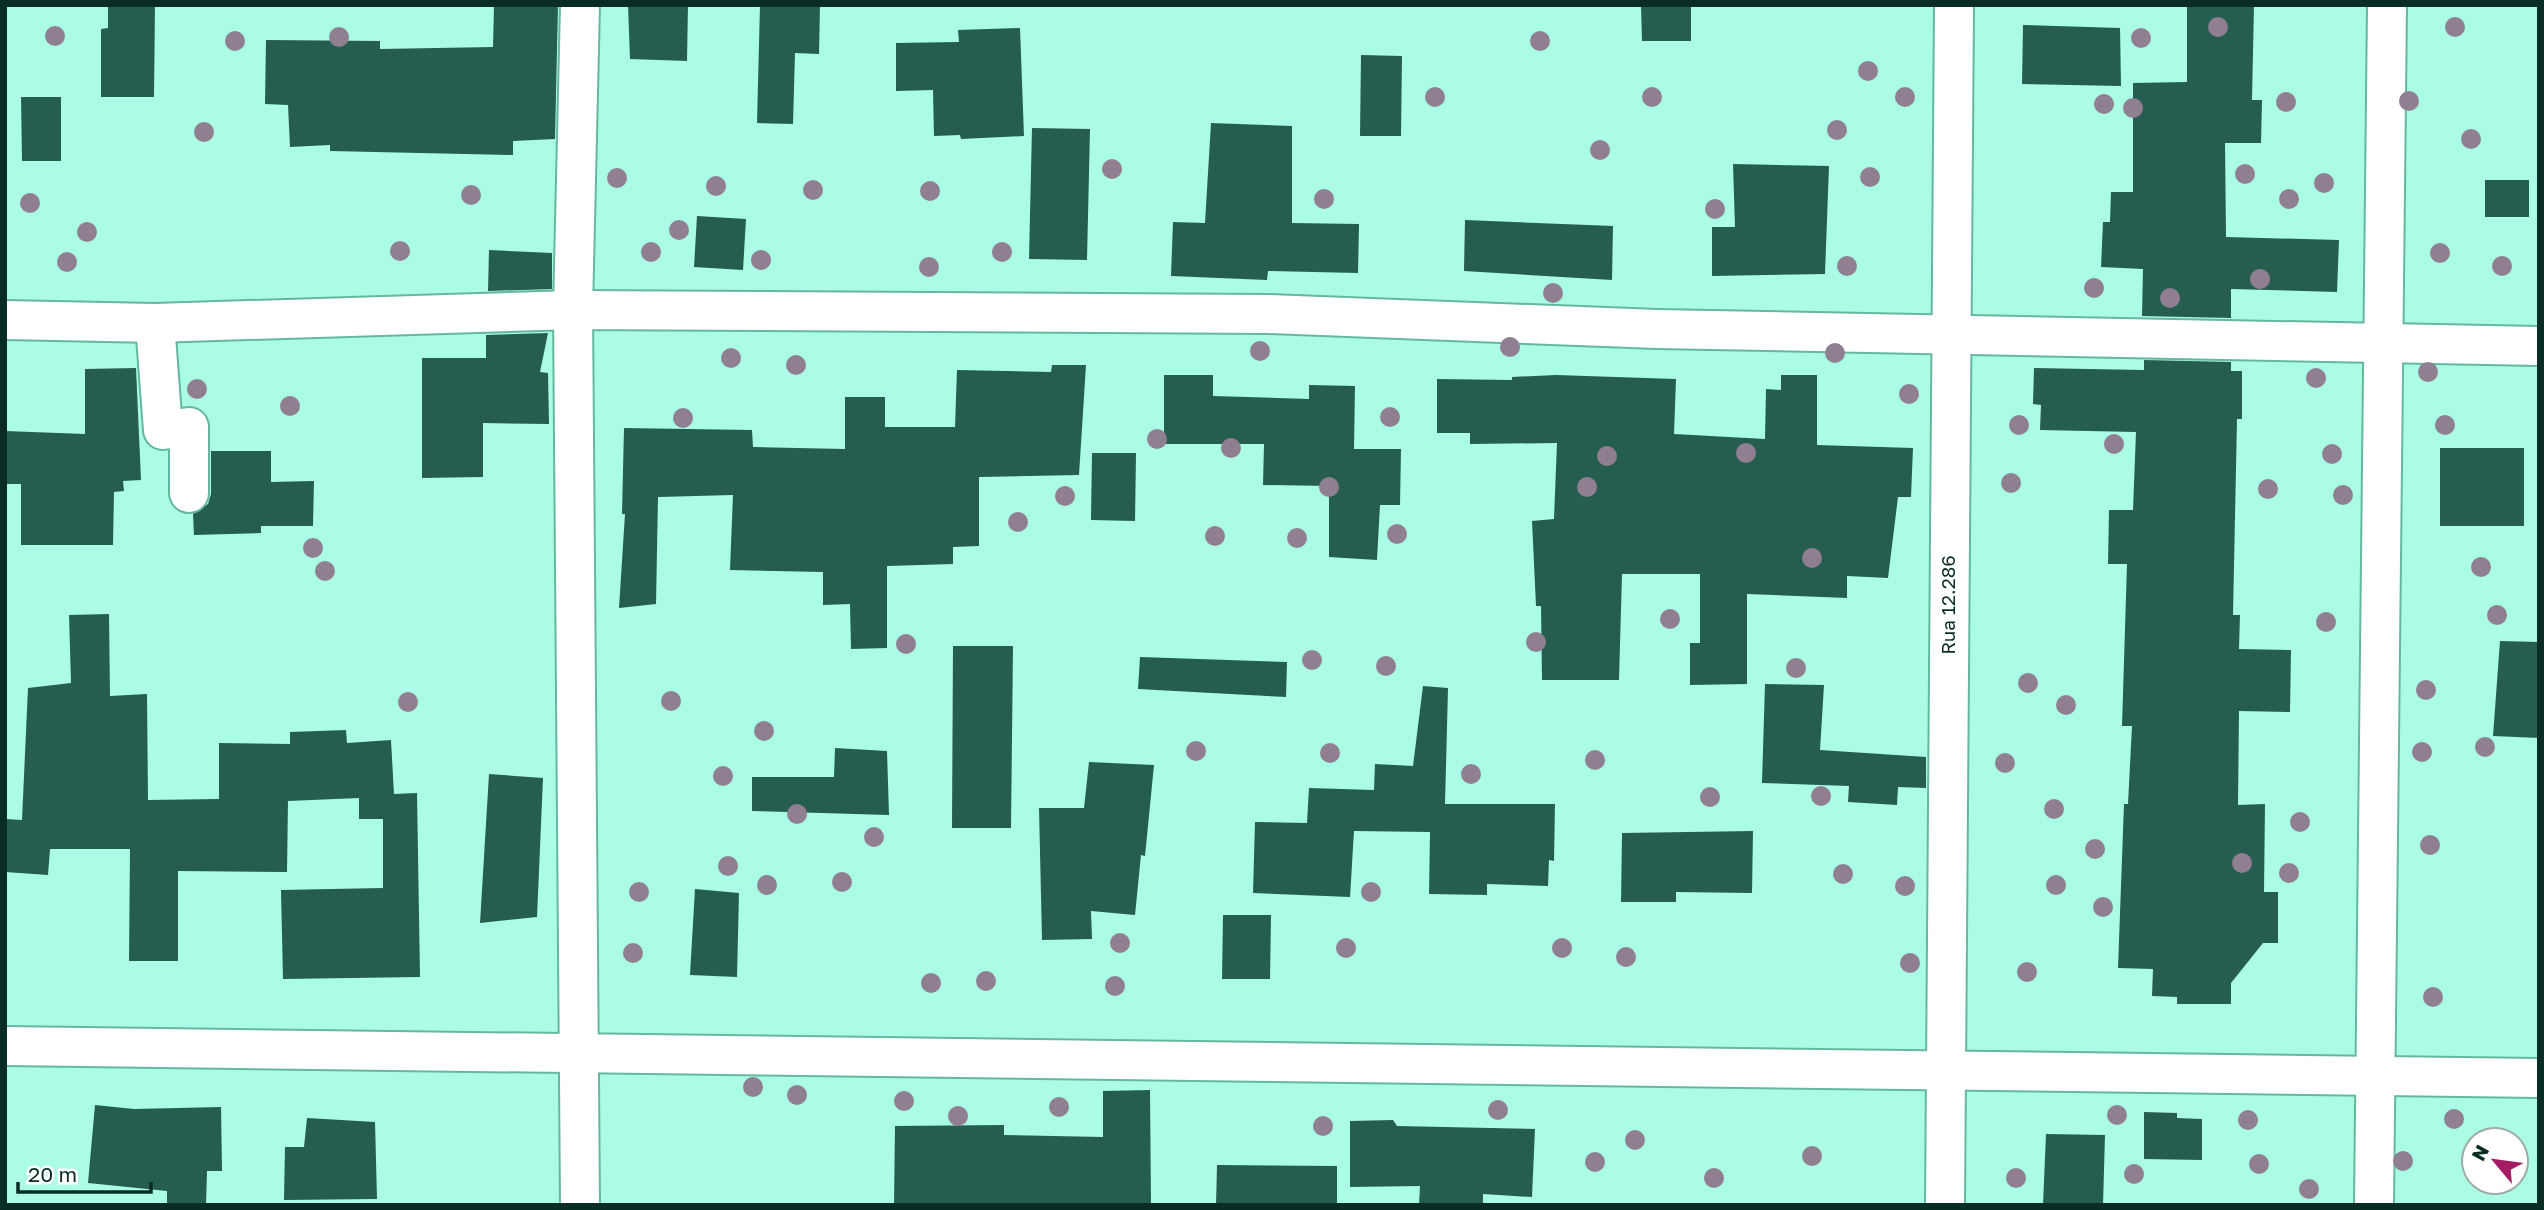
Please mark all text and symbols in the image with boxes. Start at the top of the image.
street label: Rua 12.286 [1936,555,1959,655]
north arrow [2460,1126,2530,1196]
text: N [2466,1141,2493,1164]
scale bar [18,1150,150,1194]
text: 20 m [28,1161,77,1187]

